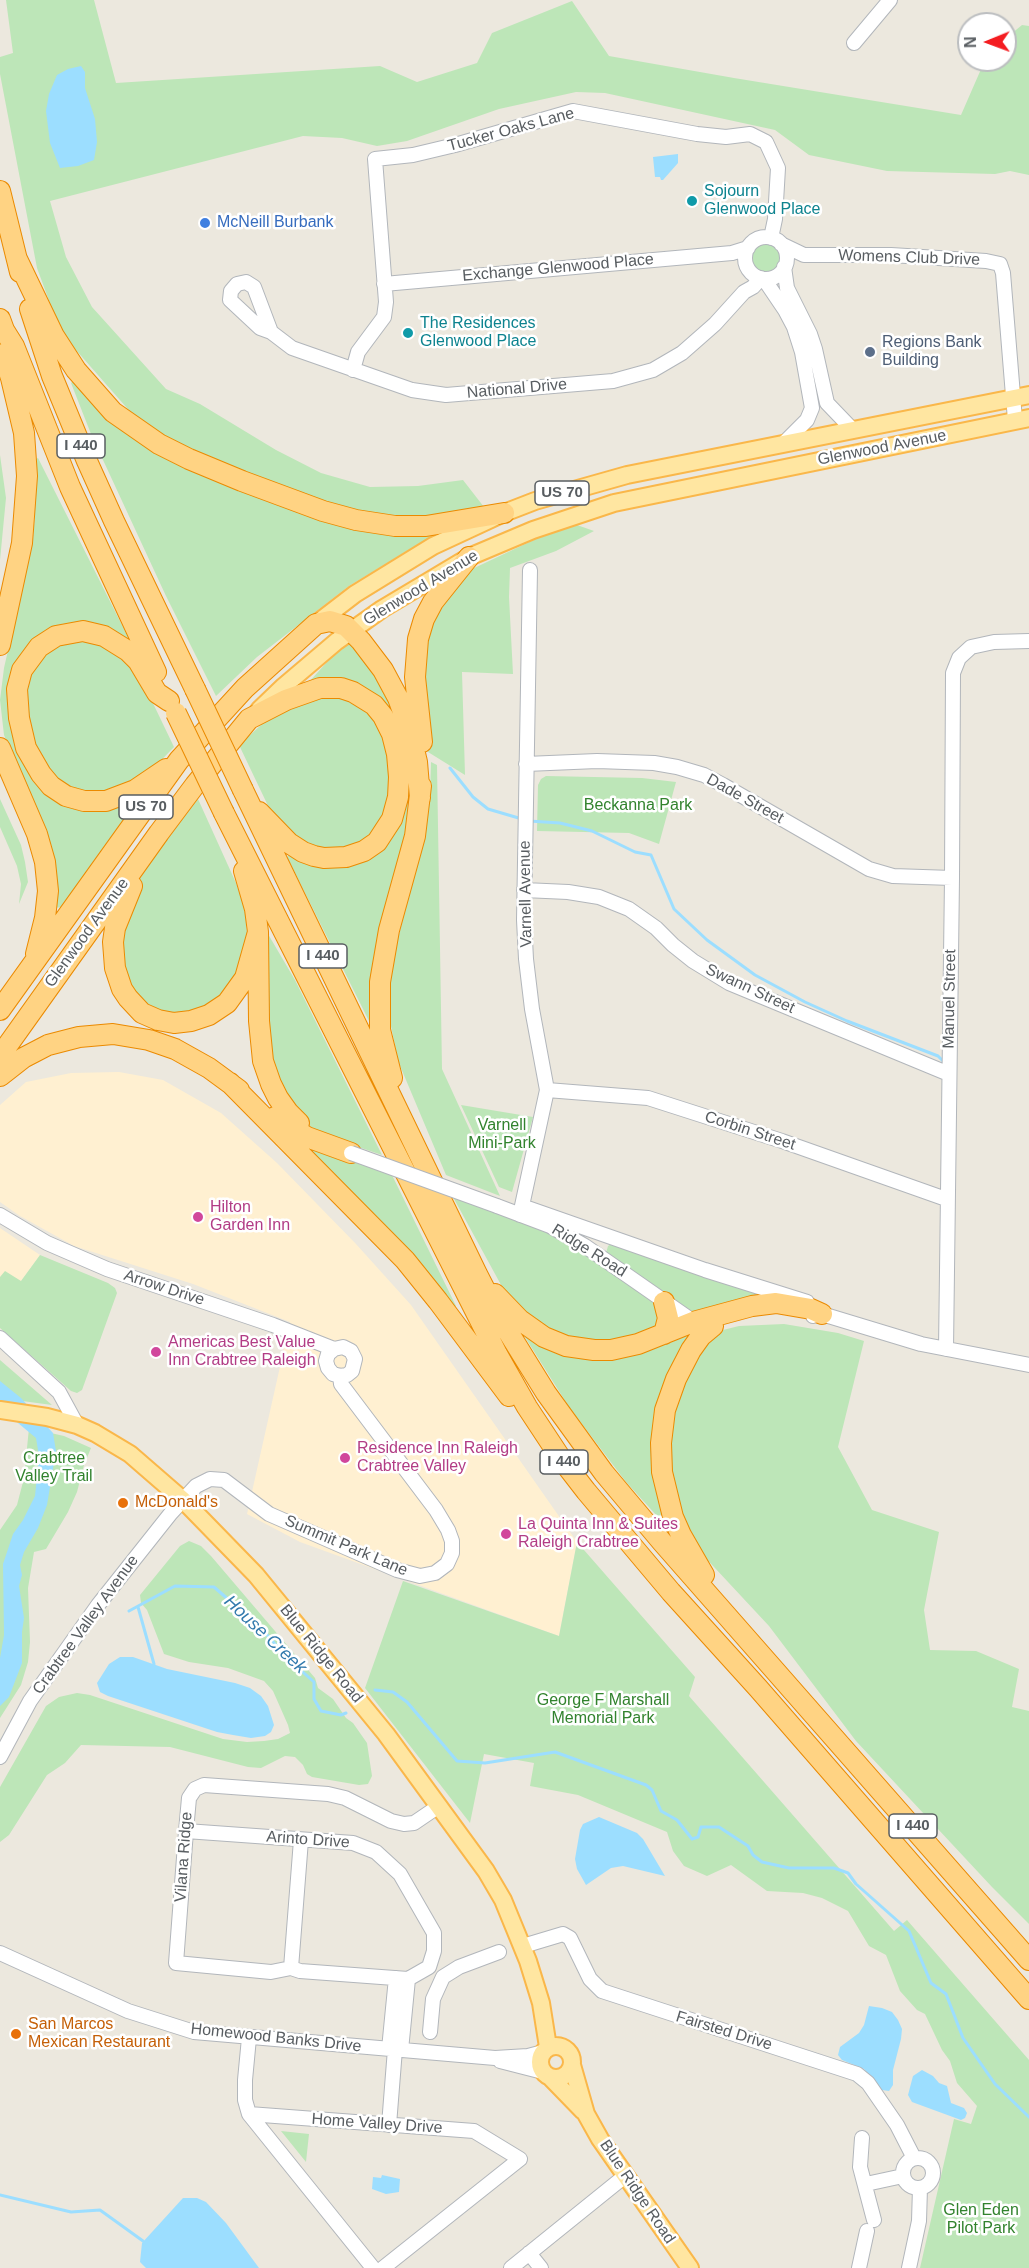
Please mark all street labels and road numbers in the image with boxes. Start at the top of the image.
street label: Tucker Oaks Lane [446,104,576,156]
street label: Womens Club Drive [838,246,980,270]
street label: Exchange Glenwood Place [461,250,655,286]
street label: National Drive [466,375,568,403]
street label: Glenwood Avenue [816,426,948,470]
road number: I 440 [57,434,105,458]
road number: US 70 [535,481,589,505]
street label: Glenwood Avenue [360,546,482,630]
street label: Dade Street [703,770,787,828]
road number: US 70 [119,795,173,819]
street label: Varnell Avenue [515,840,537,948]
street label: Glenwood Avenue [41,875,133,991]
road number: I 440 [299,944,347,968]
street label: Manuel Street [940,949,960,1049]
street label: Swann Street [702,960,798,1018]
street label: Corbin Street [702,1107,798,1155]
street label: Ridge Road [548,1220,630,1282]
street label: Arrow Drive [121,1266,207,1310]
road number: I 440 [540,1450,588,1474]
street label: Summit Park Lane [282,1511,410,1581]
street label: Crabtree Valley Avenue [29,1552,143,1698]
street label: Blue Ridge Road [275,1601,367,1707]
street label: Vilana Ridge [171,1811,197,1903]
road number: I 440 [889,1814,937,1838]
street label: Arinto Drive [266,1828,350,1852]
street label: Fairsted Drive [674,2007,774,2055]
street label: Homewood Banks Drive [190,2019,362,2057]
street label: Home Valley Drive [311,2110,443,2138]
street label: Blue Ridge Road [595,2136,679,2248]

